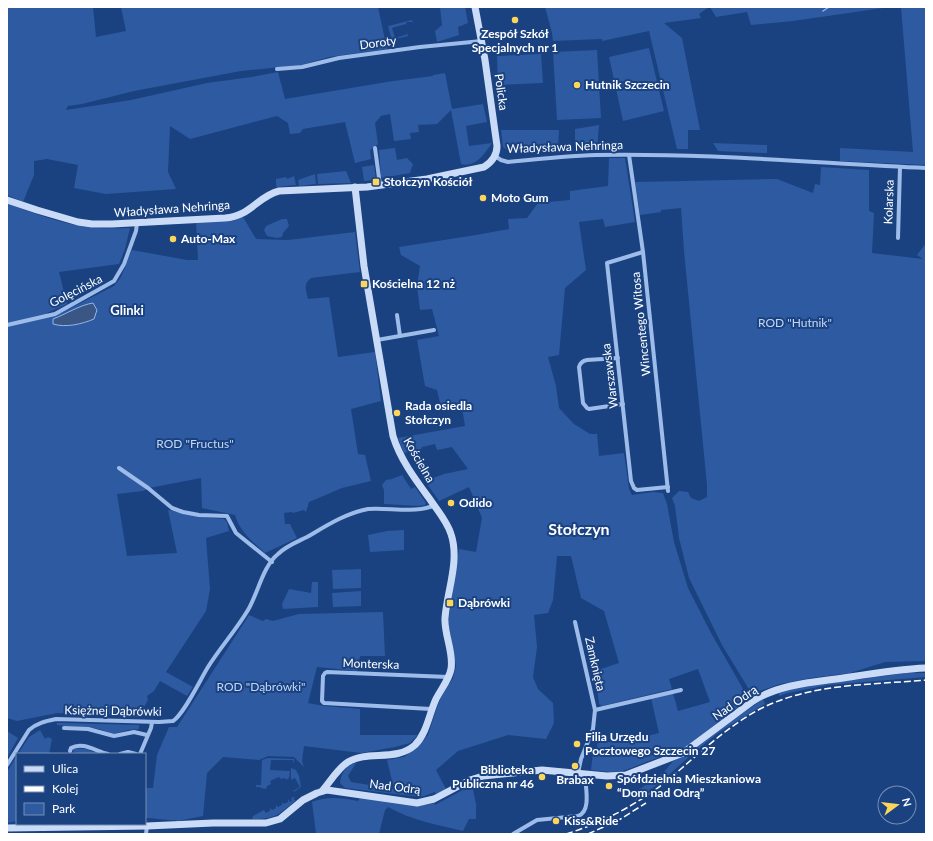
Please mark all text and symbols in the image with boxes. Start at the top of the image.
marker: Zespół Szkół Specjalnych nr 1 [510,15,520,25]
place label: Zespół Szkół Specjalnych nr 1 [472,26,558,55]
street label: Doroty [358,32,398,53]
street label: Policka [491,72,512,111]
place label: Hutnik Szczecin [585,77,670,92]
marker: Hutnik Szczecin [572,80,582,90]
street label: Władysława Nehringa [507,137,623,156]
place label: Stołczyn Kościół [384,174,473,189]
marker: Stołczyn Kościół [371,177,381,187]
street label: Kolarska [880,179,897,225]
place label: Moto Gum [491,190,549,205]
marker: Moto Gum [478,193,488,203]
street label: Władysława Nehringa [113,197,230,220]
place label: Auto-Max [180,231,236,246]
marker: Auto-Max [168,234,178,244]
street label: Golęcińska [47,271,105,310]
street label: Wincentego Witosa [628,271,653,377]
place label: Kościelna 12 nż [372,276,456,291]
marker: Kościelna 12 nż [359,279,369,289]
district label: Glinki [110,302,144,318]
park label: ROD "Hutnik" [758,315,832,330]
street label: Warszawska [598,343,621,409]
place label: Rada osiedla Stołczyn [405,398,472,427]
marker: Rada osiedla Stołczyn [392,408,402,418]
street label: Kościelna [400,434,438,485]
park label: ROD "Fructus" [156,436,234,451]
place label: Odido [459,495,492,510]
marker: Odido [446,498,456,508]
district label: Stołczyn [548,519,610,538]
place label: Dąbrówki [458,595,510,610]
marker: Dąbrówki [445,598,455,608]
street label: Zamknięta [582,635,609,693]
street label: Monterska [342,655,400,672]
park label: ROD "Dąbrówki" [216,679,306,694]
street label: Nad Odrą [709,682,760,723]
street label: Księżnej Dąbrówki [64,702,162,719]
place label: Filia Urzędu Pocztowego Szczecin 27 [585,729,715,758]
marker: Filia Urzędu Pocztowego Szczecin 27 [572,739,582,749]
legend [16,753,146,825]
text: Ulica [52,761,78,776]
marker: Brabax [570,761,580,771]
place label: Biblioteka Publiczna nr 46 [452,762,534,791]
place label: Spółdzielnia Mieszkaniowa “Dom nad Odrą” [617,771,761,800]
marker: Biblioteka Publiczna nr 46 [537,772,547,782]
place label: Brabax [556,772,594,787]
street label: Nad Odrą [369,776,421,797]
text: Kolej [52,781,78,796]
marker: Spółdzielnia Mieszkaniowa “Dom nad Odrą” [604,781,614,791]
north arrow [877,785,917,825]
text: N [900,797,915,808]
text: Park [52,801,76,816]
place label: Kiss&Ride [564,813,619,828]
marker: Kiss&Ride [551,816,561,826]

